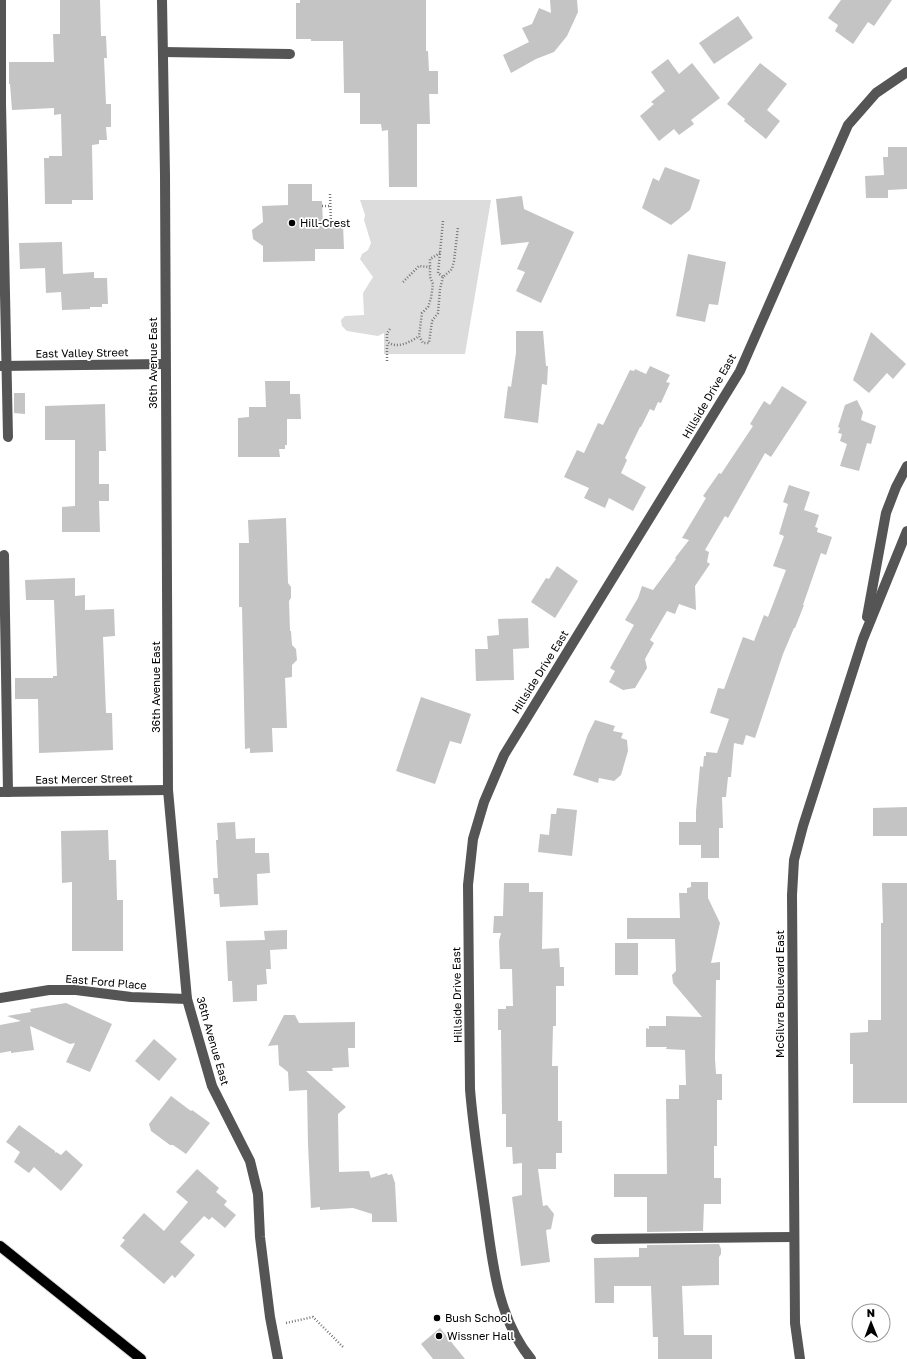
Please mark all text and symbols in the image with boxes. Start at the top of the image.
place label: Hill-Crest [300,216,350,229]
marker: Hill-Crest [287,218,297,228]
street label: 36th Avenue East [146,317,159,409]
street label: East Valley Street [35,345,129,360]
street label: Hillside Drive East [679,351,738,441]
street label: Hillside Drive East [509,628,571,716]
street label: 36th Avenue East [149,641,162,733]
street label: East Mercer Street [35,771,133,786]
street label: McGilvra Boulevard East [773,930,786,1058]
street label: Hillside Drive East [449,947,464,1043]
street label: East Ford Place [65,971,147,992]
street label: 36th Avenue East [195,995,232,1087]
north arrow [851,1303,891,1343]
text: N [867,1306,875,1319]
place label: Bush School [445,1311,511,1324]
marker: Bush School [432,1313,442,1323]
place label: Wissner Hall [447,1329,514,1342]
marker: Wissner Hall [434,1331,444,1341]

